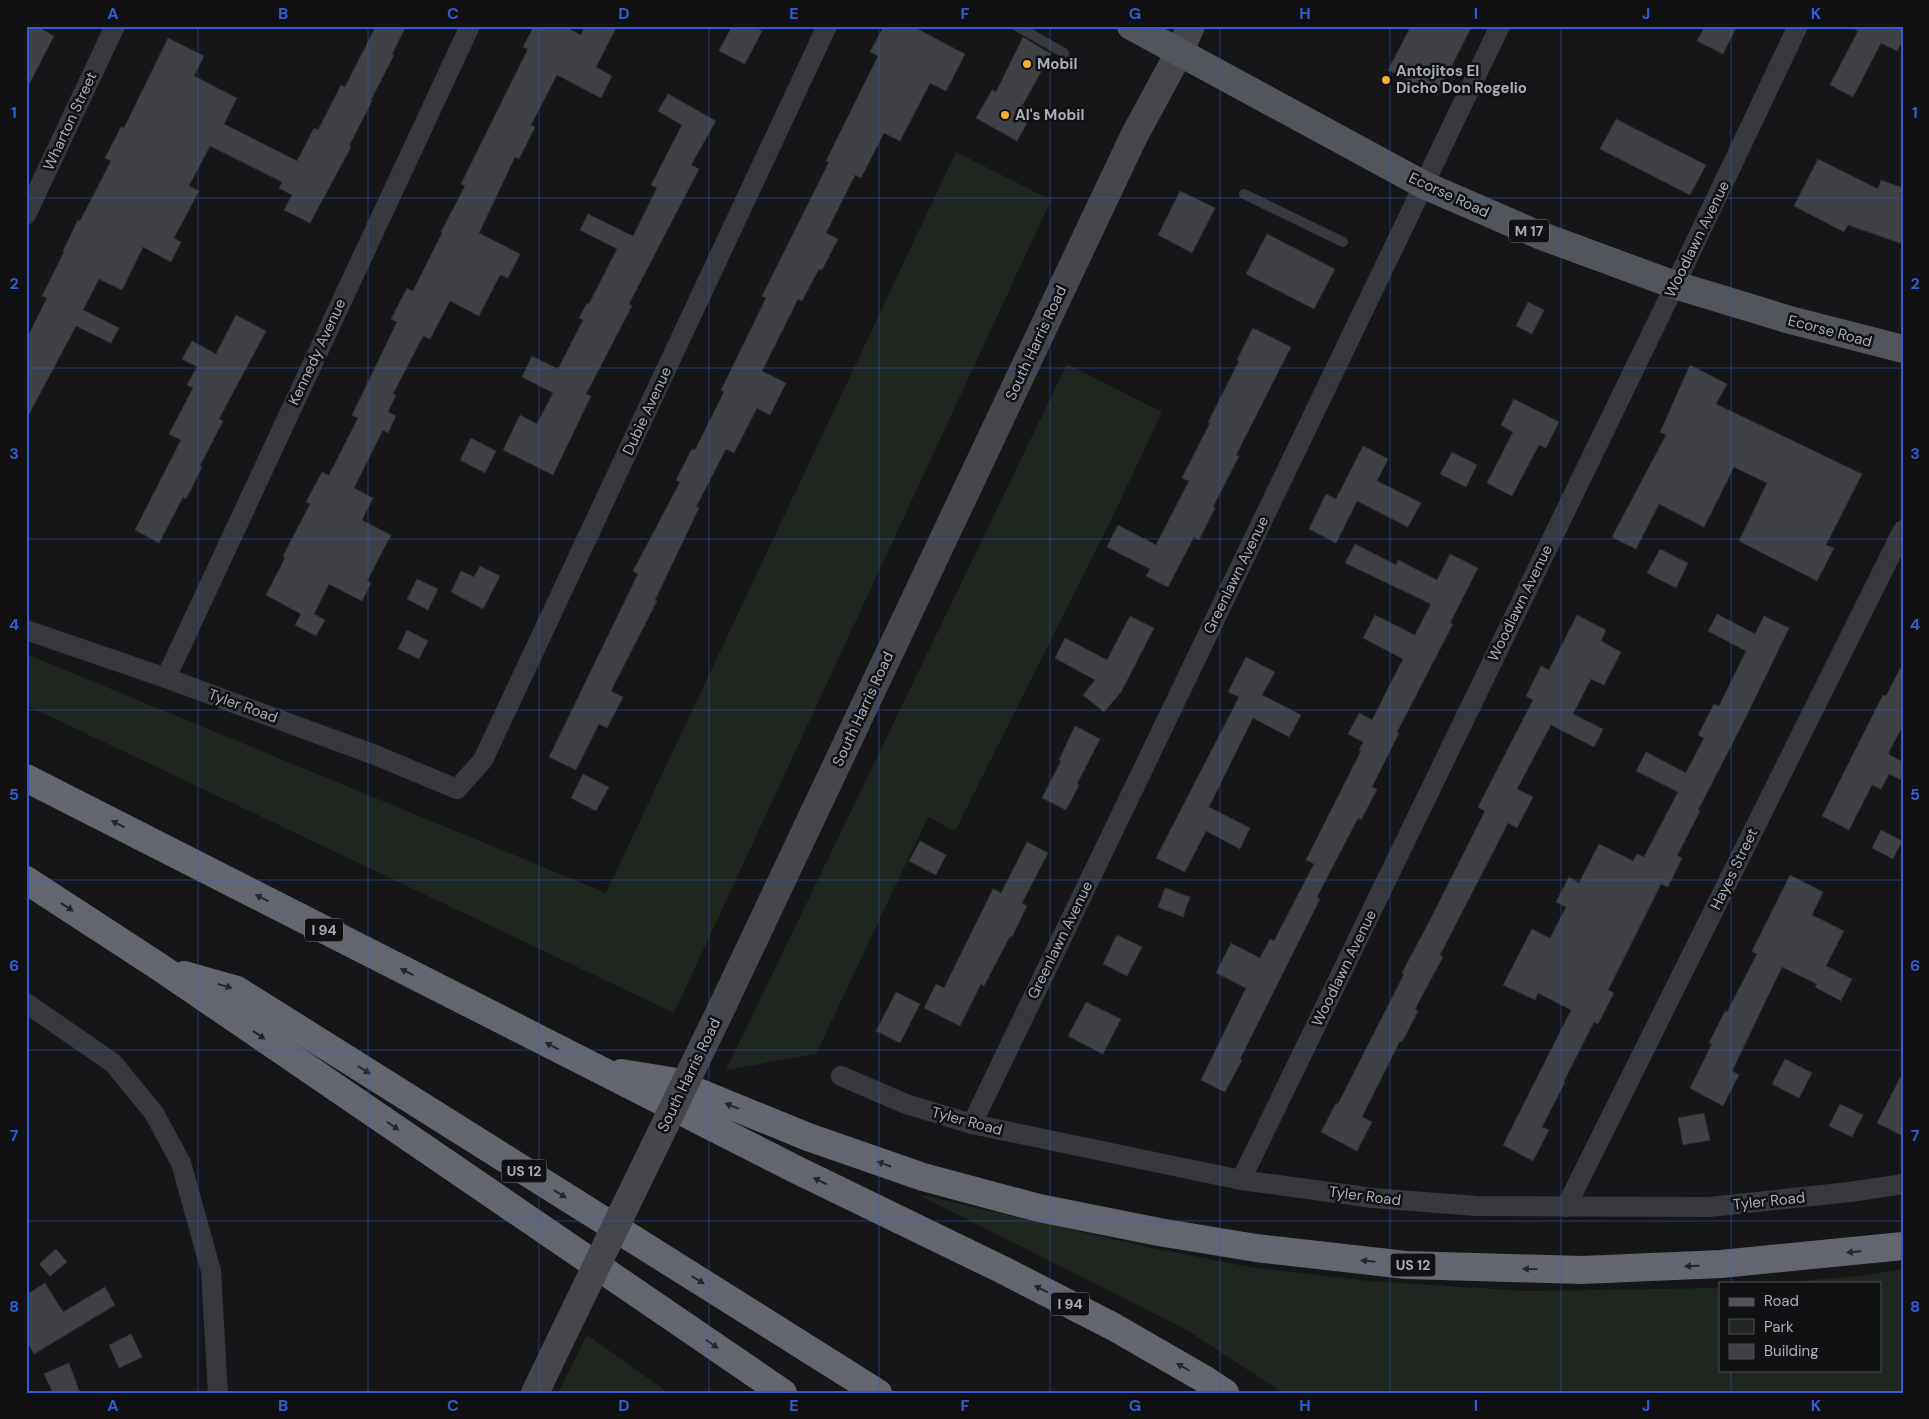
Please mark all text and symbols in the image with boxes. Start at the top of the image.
text: A [107,3,119,24]
text: B [278,3,288,24]
text: C [447,3,459,24]
text: D [618,3,630,24]
text: E [789,3,799,24]
text: F [961,3,970,24]
text: G [1129,3,1141,24]
text: H [1299,3,1311,24]
text: I [1474,3,1478,24]
text: J [1642,3,1650,24]
text: K [1811,3,1822,24]
place label: Mobil [1037,54,1077,74]
marker: Mobil [1021,58,1033,70]
place label: Antojitos El Dicho Don Rogelio [1396,61,1527,98]
street label: Wharton Street [38,68,102,174]
marker: Antojitos El Dicho Don Rogelio [1380,74,1392,86]
text: 1 [11,102,17,123]
text: 1 [1912,102,1918,123]
place label: Al's Mobil [1015,105,1084,125]
marker: Al's Mobil [999,109,1011,121]
street label: Ecorse Road [1406,168,1492,222]
street label: Woodlawn Avenue [1660,177,1734,301]
road number: M 17 [1509,220,1549,242]
text: 2 [9,273,19,294]
text: 2 [1910,273,1920,294]
street label: South Harris Road [1001,282,1071,404]
street label: Kennedy Avenue [284,296,350,408]
street label: Ecorse Road [1786,310,1874,352]
street label: Dubie Avenue [618,364,676,458]
text: 3 [9,443,19,464]
text: 3 [1910,443,1920,464]
street label: Greenlawn Avenue [1199,513,1273,637]
street label: Woodlawn Avenue [1483,541,1557,665]
text: 4 [9,614,19,635]
text: 4 [1910,614,1920,635]
street label: South Harris Road [828,648,898,770]
street label: Tyler Road [206,684,280,728]
text: 5 [9,784,19,805]
text: 5 [1910,784,1920,805]
one-way arrow [110,820,125,828]
street label: Hayes Street [1706,825,1762,913]
street label: Greenlawn Avenue [1023,878,1097,1002]
one-way arrow [255,894,269,902]
one-way arrow [60,902,74,912]
street label: Woodlawn Avenue [1307,906,1381,1030]
road number: I 94 [305,918,343,942]
text: 6 [9,955,19,976]
text: 6 [1910,955,1920,976]
one-way arrow [400,968,414,976]
one-way arrow [217,983,232,991]
street label: South Harris Road [653,1015,725,1135]
one-way arrow [252,1030,266,1040]
one-way arrow [544,1042,559,1051]
one-way arrow [357,1065,370,1074]
one-way arrow [725,1102,740,1109]
street label: Tyler Road [929,1102,1005,1140]
one-way arrow [387,1121,400,1131]
text: 7 [10,1125,19,1146]
text: 7 [1911,1125,1920,1146]
road number: US 12 [502,1160,546,1182]
one-way arrow [877,1160,892,1167]
one-way arrow [813,1177,827,1185]
street label: Tyler Road [1328,1182,1402,1210]
street label: Tyler Road [1732,1187,1806,1215]
one-way arrow [554,1189,567,1198]
one-way arrow [1846,1248,1862,1256]
road number: US 12 [1390,1254,1436,1276]
one-way arrow [1360,1257,1376,1265]
one-way arrow [1684,1262,1700,1270]
one-way arrow [1522,1265,1538,1273]
one-way arrow [692,1275,705,1284]
legend [1719,1282,1882,1372]
one-way arrow [1034,1285,1048,1293]
text: Road [1764,1291,1799,1311]
road number: I 94 [1051,1292,1089,1316]
text: 8 [9,1296,19,1317]
text: 8 [1910,1296,1920,1317]
text: Park [1764,1317,1794,1337]
one-way arrow [706,1339,719,1349]
text: Building [1764,1341,1819,1361]
one-way arrow [1177,1362,1190,1371]
text: A [107,1395,119,1416]
text: B [278,1395,288,1416]
text: C [447,1395,459,1416]
text: D [618,1395,630,1416]
text: E [789,1395,799,1416]
text: F [961,1395,970,1416]
text: G [1129,1395,1141,1416]
text: H [1299,1395,1311,1416]
text: I [1474,1395,1478,1416]
text: J [1642,1395,1650,1416]
text: K [1811,1395,1822,1416]

